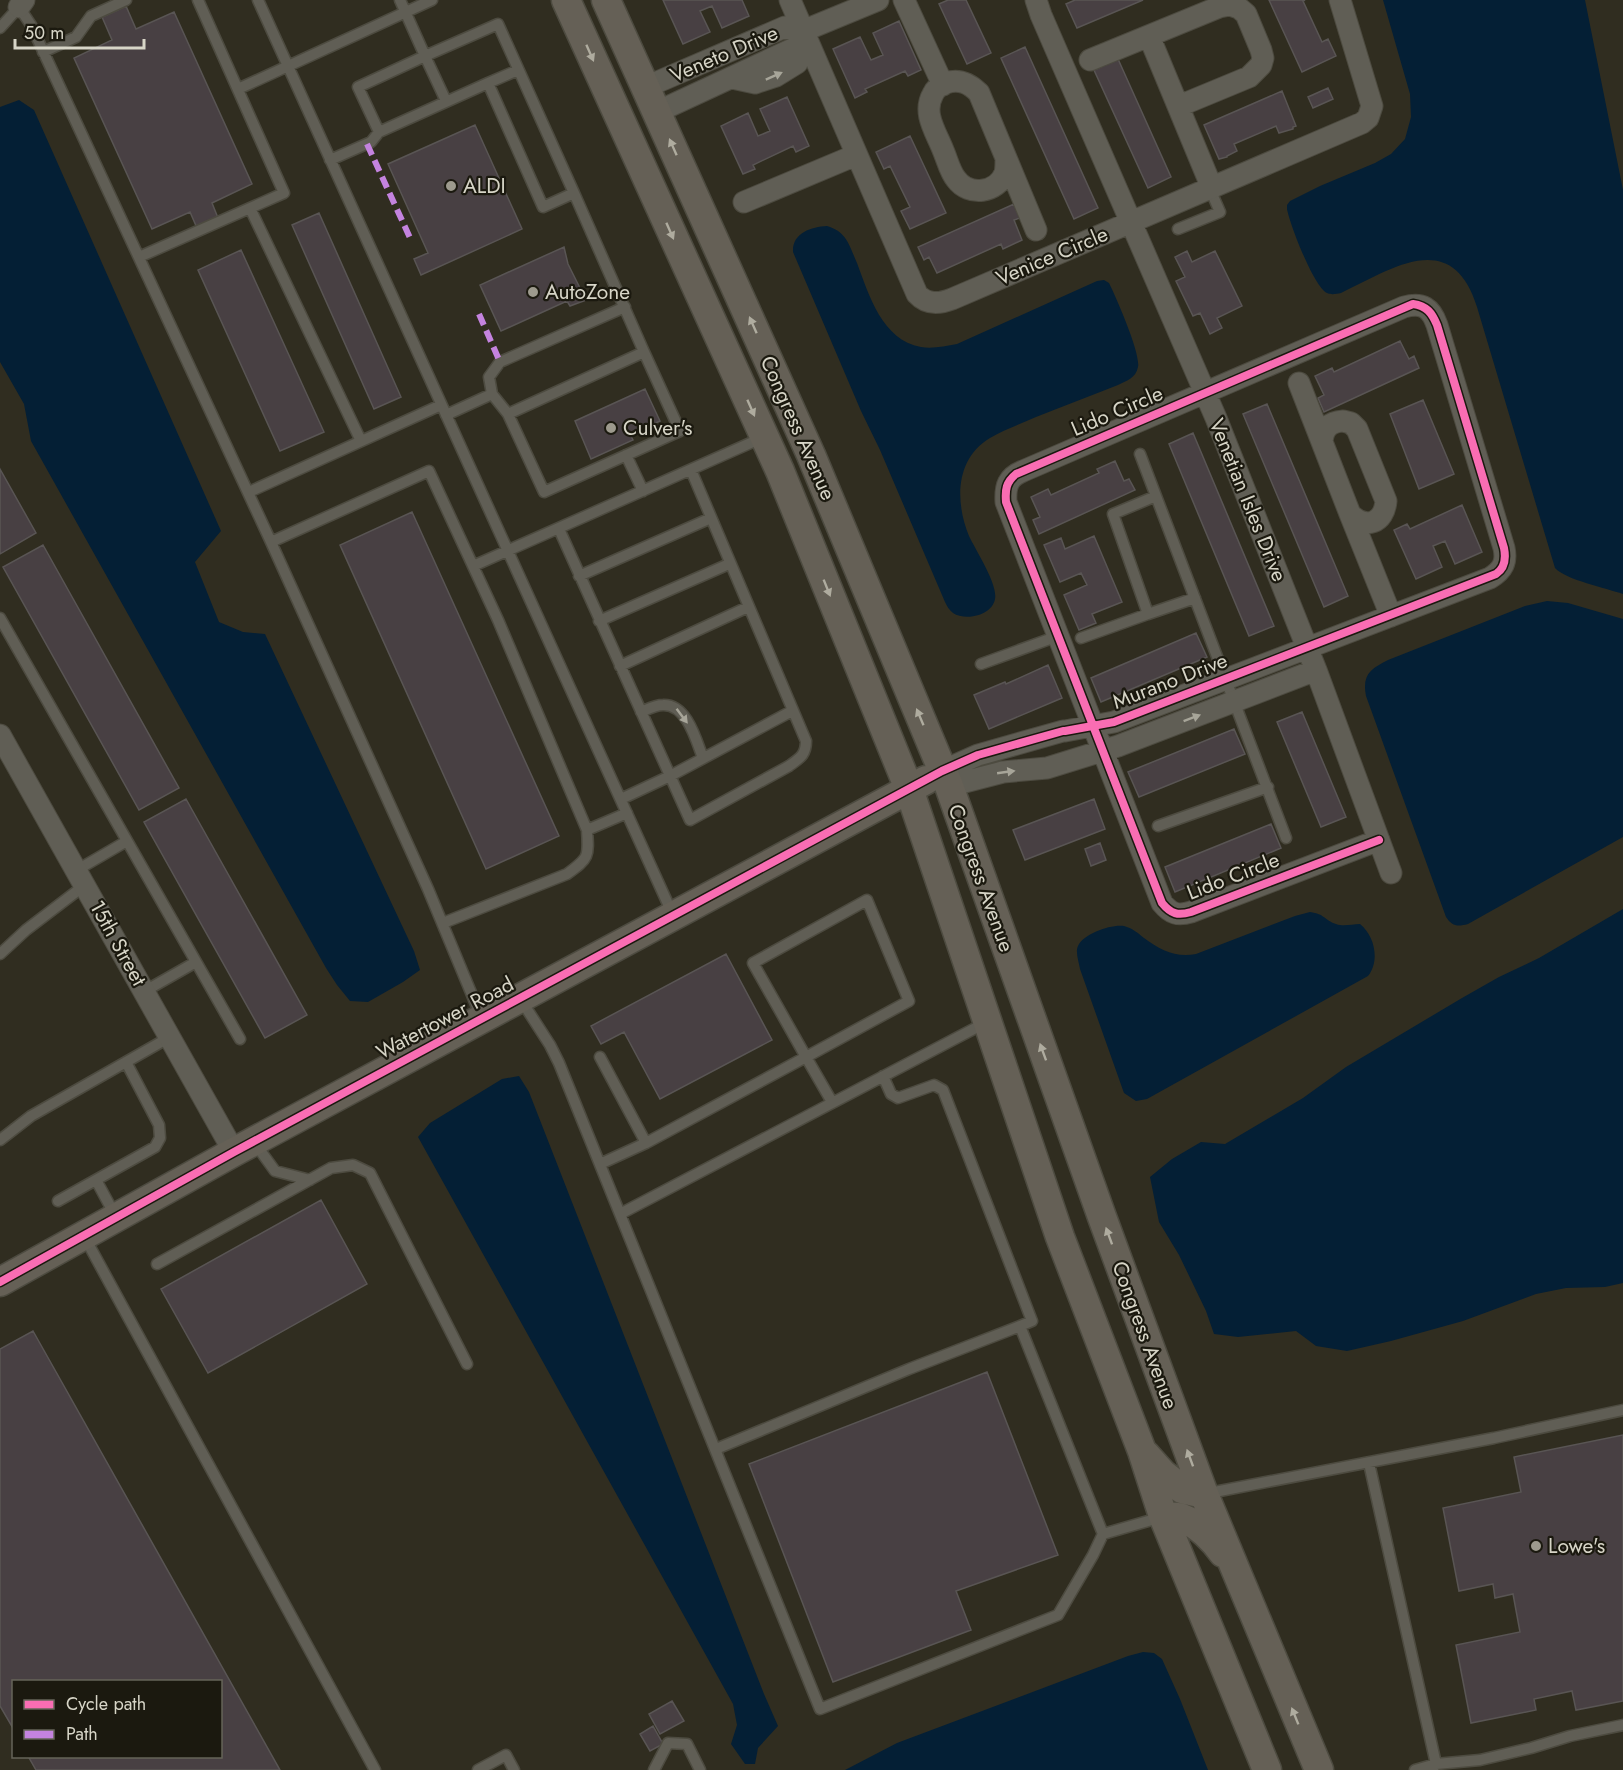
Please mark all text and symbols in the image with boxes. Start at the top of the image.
scale bar [15,12,144,50]
street label: Veneto Drive [666,18,783,90]
text: 50 m [24,20,64,46]
one-way arrow [585,45,595,63]
one-way arrow [765,71,782,80]
one-way arrow [668,138,677,156]
place label: ALDI [463,171,506,201]
marker: ALDI [444,179,458,193]
street label: Venice Circle [991,219,1113,293]
one-way arrow [666,222,676,240]
place label: AutoZone [545,277,630,307]
marker: AutoZone [526,285,540,299]
one-way arrow [747,316,757,334]
street label: Congress Avenue [753,351,843,505]
street label: Lido Circle [1066,378,1168,444]
one-way arrow [747,400,756,417]
place label: Culver's [623,413,693,443]
street label: Venetian Isles Drive [1202,414,1294,586]
marker: Culver's [604,421,618,435]
one-way arrow [823,579,832,597]
street label: Murano Drive [1108,645,1232,717]
one-way arrow [915,707,925,725]
one-way arrow [676,708,688,724]
one-way arrow [1183,713,1201,722]
one-way arrow [996,768,1015,777]
street label: Congress Avenue [940,800,1022,956]
street label: Lido Circle [1182,845,1284,907]
street label: 15th Street [82,895,154,991]
street label: Watertower Road [371,969,519,1067]
one-way arrow [1038,1043,1048,1061]
one-way arrow [1103,1226,1113,1244]
street label: Congress Avenue [1104,1257,1186,1413]
one-way arrow [1185,1449,1195,1467]
place label: Lowe's [1548,1531,1605,1561]
marker: Lowe's [1529,1539,1543,1553]
legend [12,1680,222,1758]
text: Cycle path [66,1691,146,1717]
one-way arrow [1291,1708,1300,1725]
text: Path [66,1721,98,1747]

